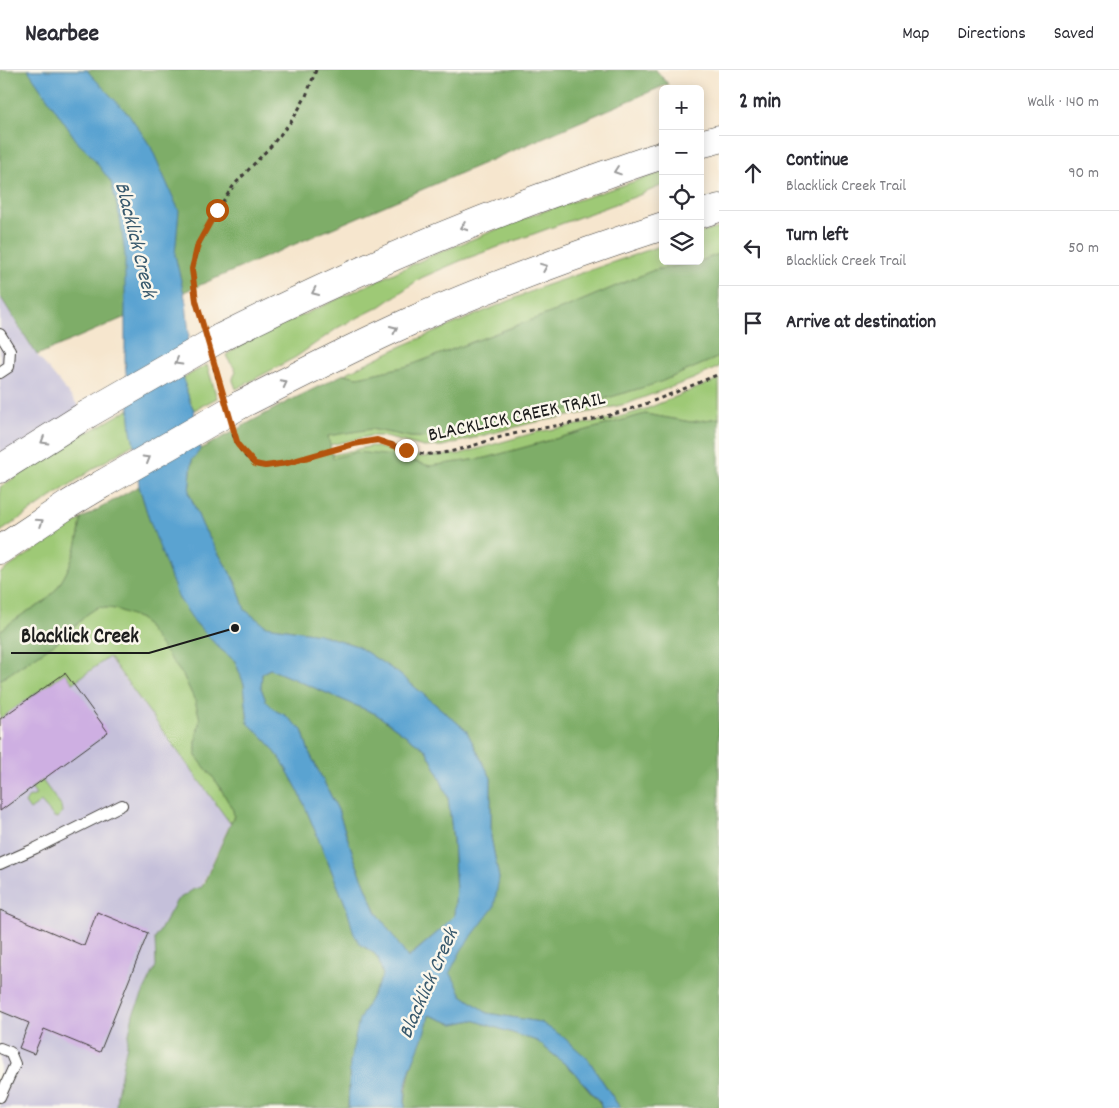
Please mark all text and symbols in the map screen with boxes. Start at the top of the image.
text: Nearbee [25,18,99,52]
text: Map [902,22,929,47]
text: Directions [957,22,1026,47]
text: Saved [1054,22,1094,47]
map controls [659,85,704,265]
button: + [659,85,704,130]
text: 2 min [739,88,781,118]
text: Walk · 140 m [1027,91,1099,114]
button: − [659,130,704,175]
text: Continue [786,148,848,175]
icon: ahead [739,159,767,187]
text: 90 m [1068,162,1099,185]
one-way arrow [613,165,621,175]
button: locate [659,175,704,220]
text: Blacklick Creek Trail [786,175,906,198]
water label: Blacklick Creek [105,179,163,303]
route start [206,199,229,222]
button: layers [659,220,704,265]
one-way arrow [460,221,469,231]
text: Turn left [786,223,849,250]
icon: left [739,234,767,262]
text: 50 m [1068,237,1099,260]
text: Blacklick Creek Trail [786,250,906,273]
one-way arrow [540,263,548,273]
one-way arrow [311,285,320,296]
icon: arrive [739,309,767,337]
text: Arrive at destination [786,310,936,337]
one-way arrow [389,324,398,335]
one-way arrow [174,356,183,366]
one-way arrow [278,379,287,389]
street label: BLACKLICK CREEK TRAIL [426,386,608,450]
one-way arrow [41,434,50,444]
route end [395,439,418,462]
one-way arrow [141,455,150,465]
one-way arrow [35,519,44,529]
callout: Blacklick Creek [11,617,149,653]
text: Blacklick Creek [21,623,139,653]
water label: Blacklick Creek [392,922,469,1044]

